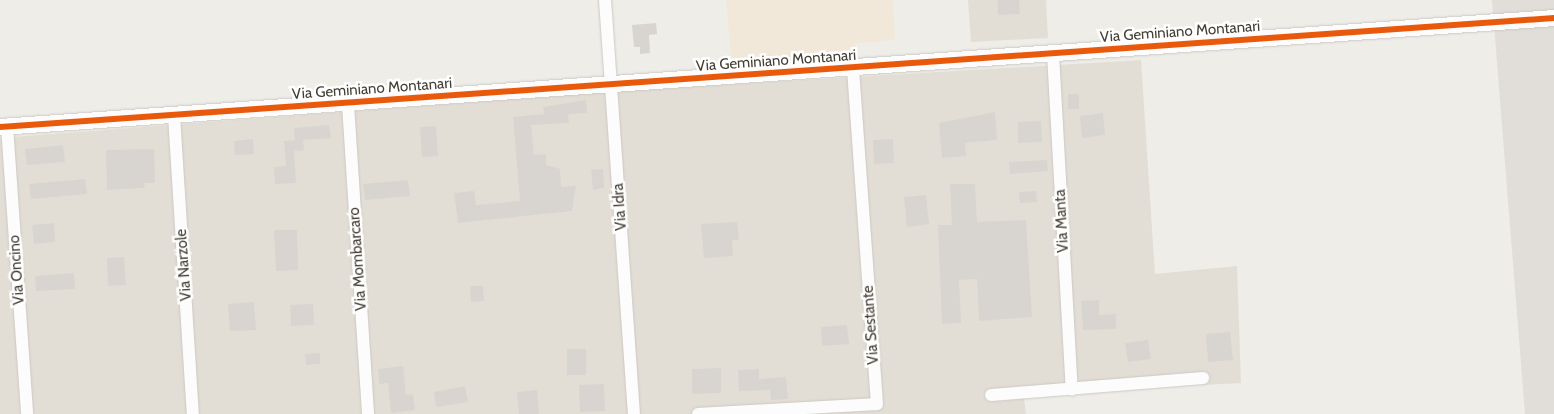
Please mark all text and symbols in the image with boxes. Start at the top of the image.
street label: Via Geminiano Montanari [1099,17,1261,47]
street label: Via Geminiano Montanari [695,46,857,76]
street label: Via Geminiano Montanari [291,74,453,104]
street label: Via Idra [609,183,631,231]
street label: Via Manta [1051,189,1073,253]
street label: Via Mombarcaro [345,207,371,311]
street label: Via Narzole [173,228,195,302]
street label: Via Oncino [6,234,28,306]
street label: Via Sestante [859,285,883,365]

